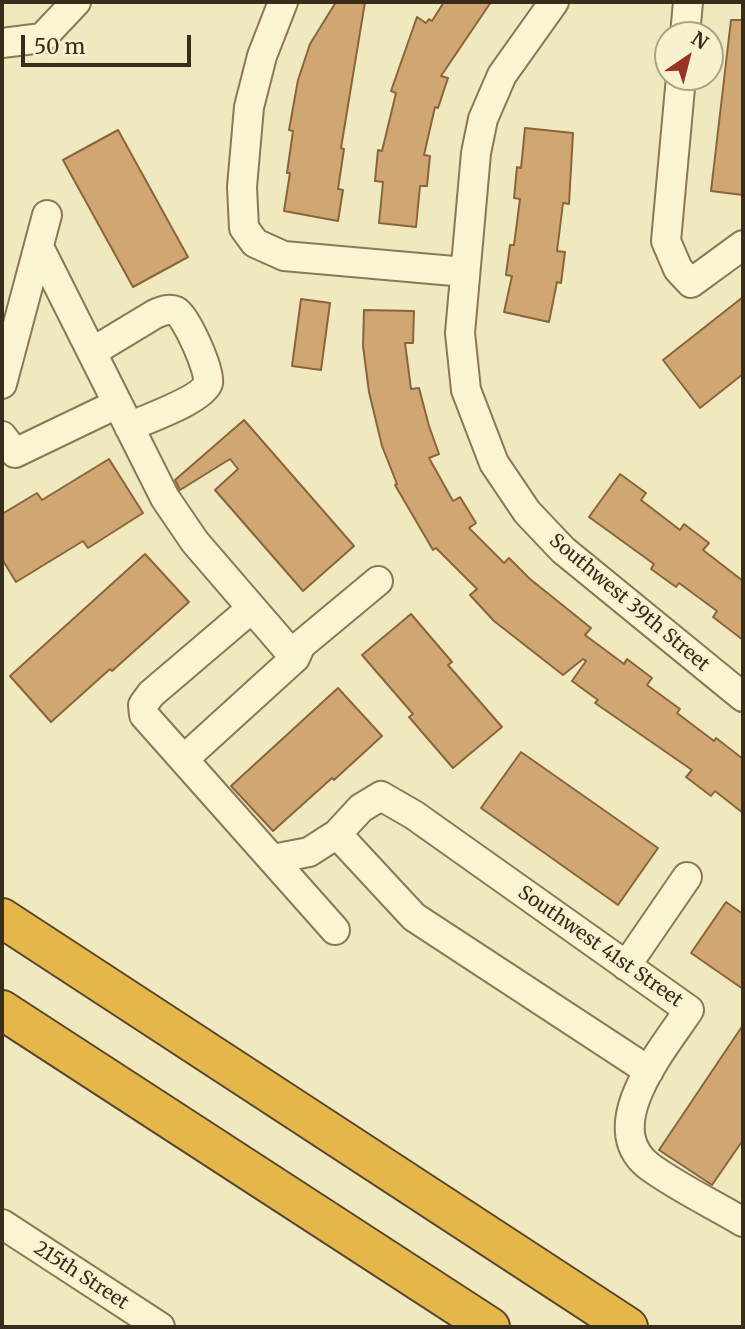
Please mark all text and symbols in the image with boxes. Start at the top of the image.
scale bar [24,21,194,65]
north arrow [654,21,724,91]
text: N [687,26,713,55]
text: 50 m [34,33,85,60]
street label: Southwest 39th Street [544,529,714,677]
street label: Southwest 41st Street [513,882,687,1012]
street label: 215th Street [30,1237,132,1315]

